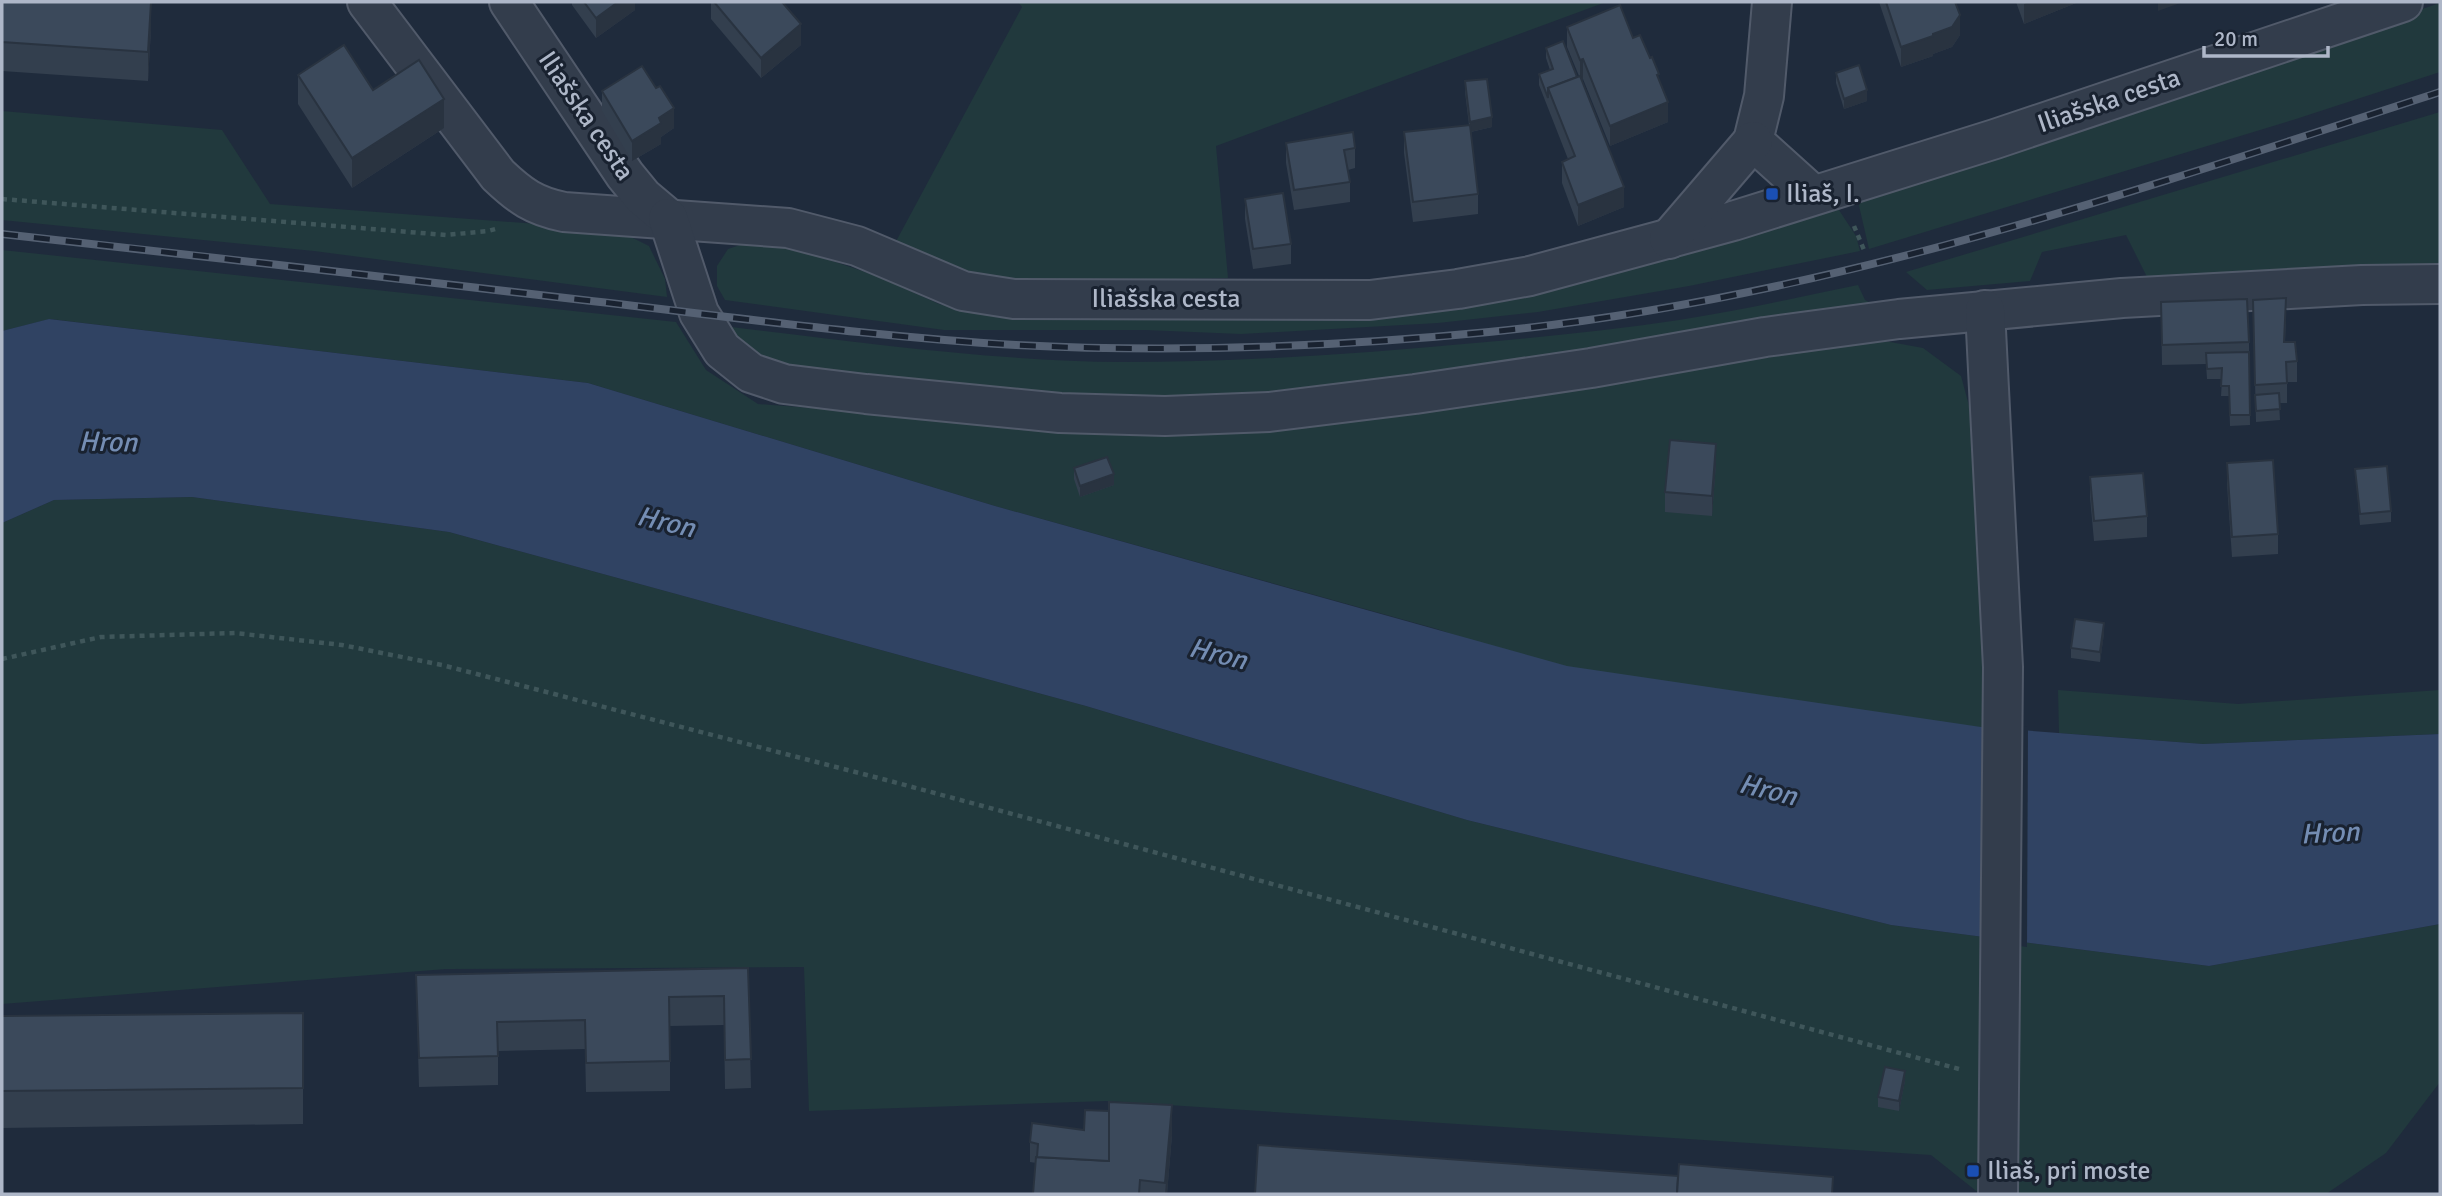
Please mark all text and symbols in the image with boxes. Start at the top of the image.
scale bar [2204,14,2328,58]
text: 20 m [2214,26,2258,52]
street label: Iliašska cesta [531,45,641,187]
street label: Iliašska cesta [2033,62,2185,140]
place label: Iliaš, I. [1786,178,1860,210]
marker: Iliaš, I. [1764,186,1780,202]
street label: Iliašska cesta [1092,283,1240,315]
water label: Hron [78,424,138,460]
water label: Hron [634,499,699,545]
water label: Hron [1186,630,1251,678]
water label: Hron [1736,766,1801,814]
water label: Hron [2300,814,2361,852]
place label: Iliaš, pri moste [1987,1155,2151,1187]
marker: Iliaš, pri moste [1965,1163,1981,1179]

